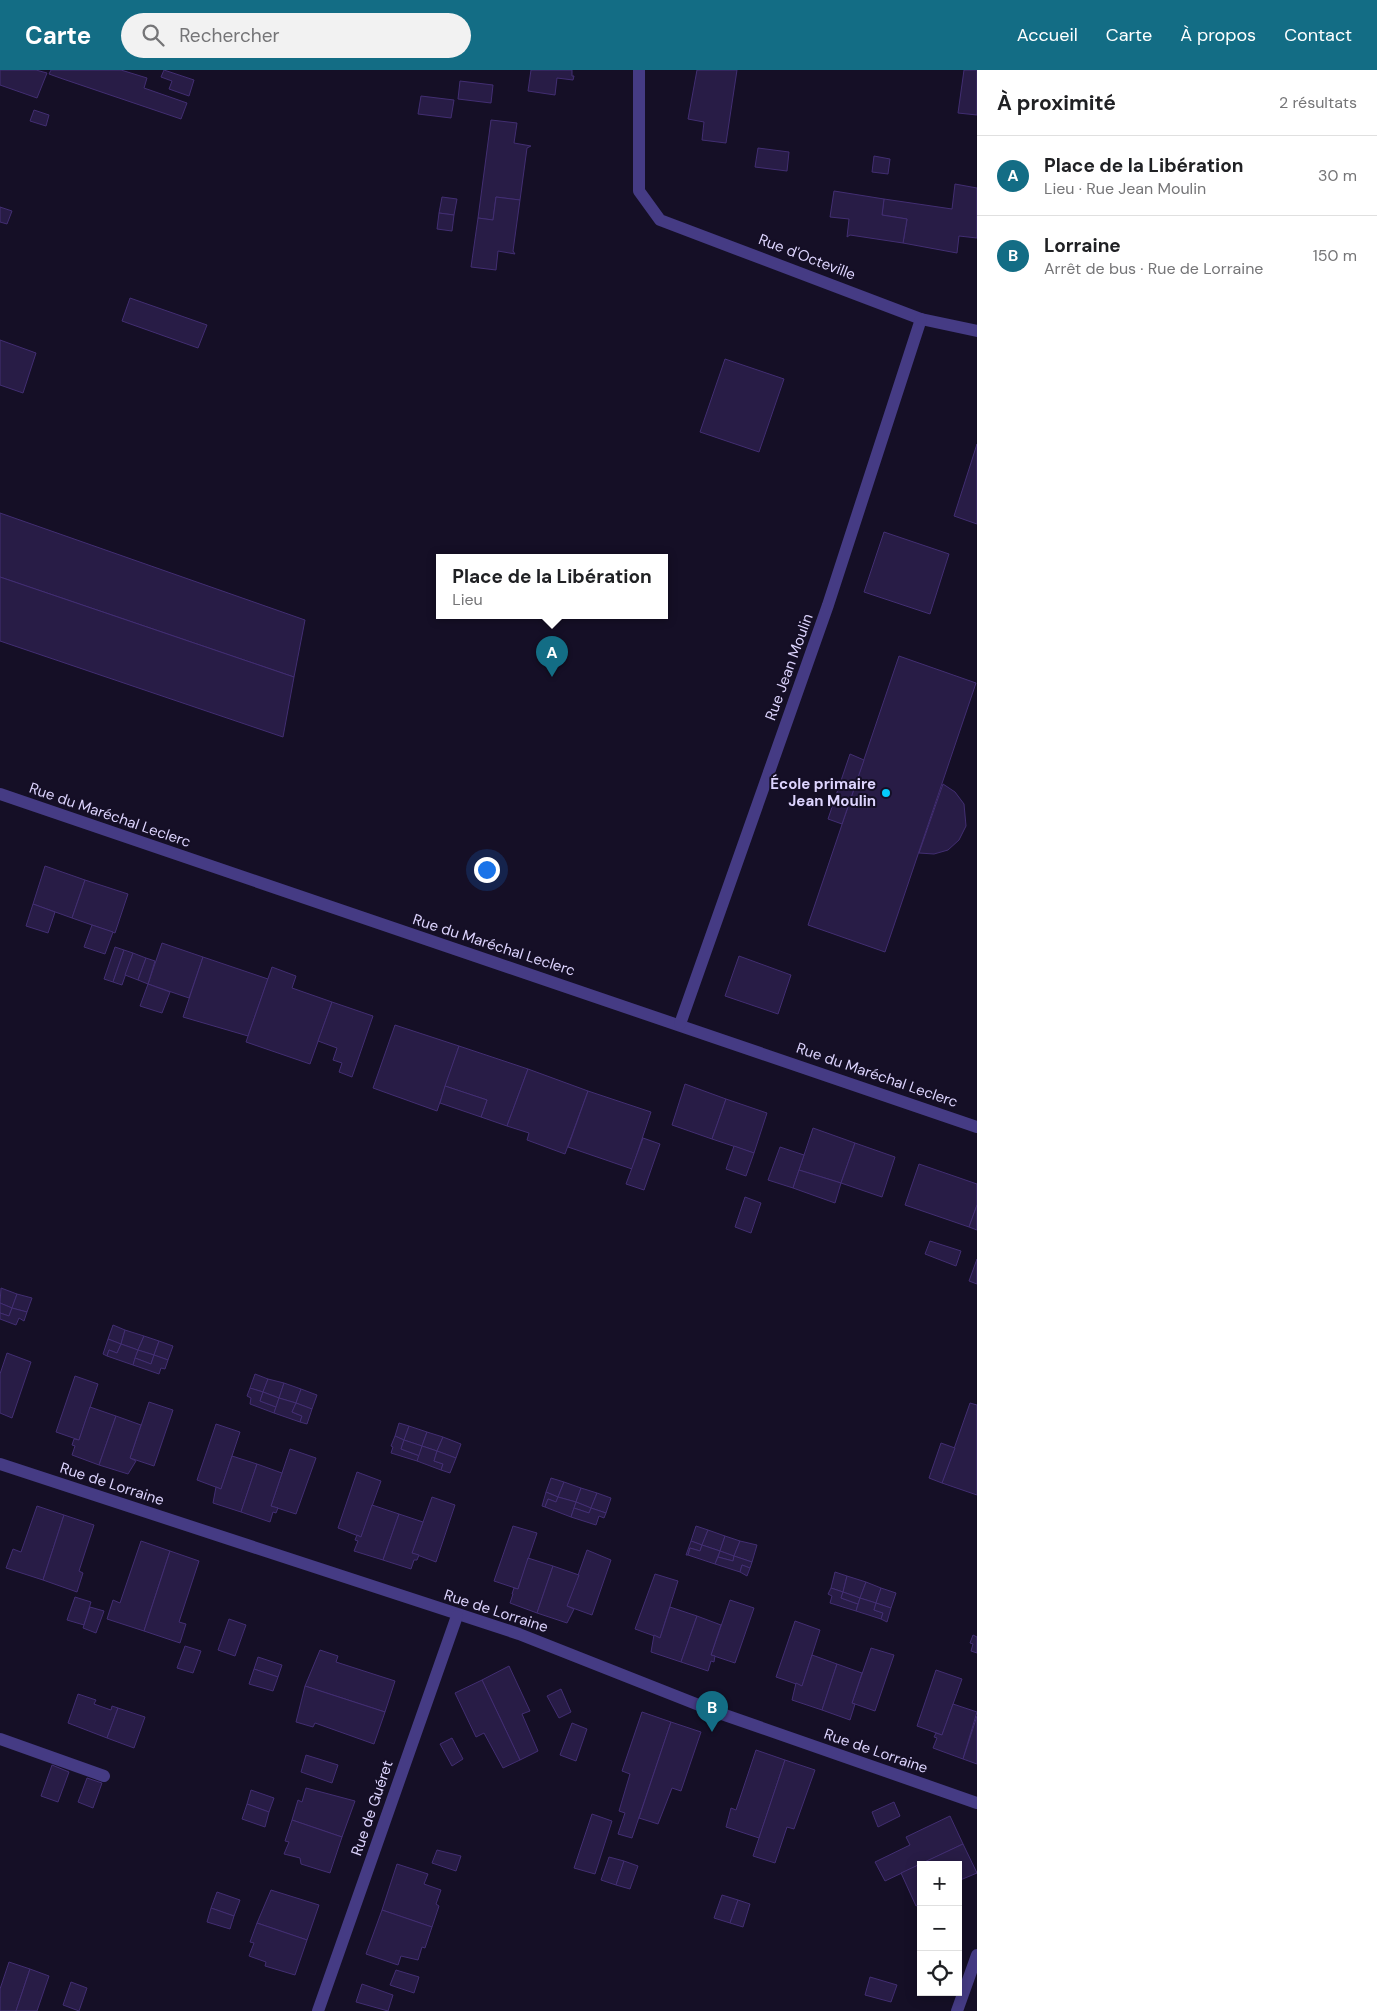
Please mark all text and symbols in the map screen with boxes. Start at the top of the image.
search box [121,13,471,58]
text: Carte [25,20,91,51]
icon: search [139,21,167,49]
text: Rechercher [179,23,280,48]
text: Accueil [1017,23,1078,47]
text: Carte [1106,23,1152,47]
text: À propos [1180,23,1256,47]
text: Contact [1284,23,1352,47]
text: À proximité [997,89,1116,117]
text: 2 résultats [1279,92,1357,113]
text: Place de la Libération [1044,153,1244,178]
text: A [1007,165,1019,186]
text: 30 m [1318,165,1357,186]
text: Lieu · Rue Jean Moulin [1044,178,1206,199]
street label: Rue d'Octeville [756,229,858,285]
text: Lorraine [1044,233,1121,258]
text: B [1008,245,1018,266]
text: 150 m [1313,245,1357,266]
text: Arrêt de bus · Rue de Lorraine [1044,258,1263,279]
popup [436,554,668,619]
text: Place de la Libération [452,564,652,589]
text: Lieu [452,589,483,610]
street label: Rue Jean Moulin [760,611,818,723]
pin: A [536,636,568,677]
place label: École primaire Jean Moulin [770,774,876,811]
street label: Rue du Maréchal Leclerc [27,778,193,852]
marker: École primaire Jean Moulin [880,787,892,799]
your location [474,857,500,883]
street label: Rue du Maréchal Leclerc [410,909,578,981]
street label: Rue du Maréchal Leclerc [794,1038,960,1112]
street label: Rue de Lorraine [57,1458,167,1510]
street label: Rue de Lorraine [441,1585,551,1637]
pin: B [696,1691,728,1732]
street label: Rue de Lorraine [821,1724,931,1778]
street label: Rue de Guéret [346,1757,398,1858]
map controls [917,1861,962,1996]
button: + [917,1861,962,1906]
button: − [917,1906,962,1951]
button: locate [917,1951,962,1996]

